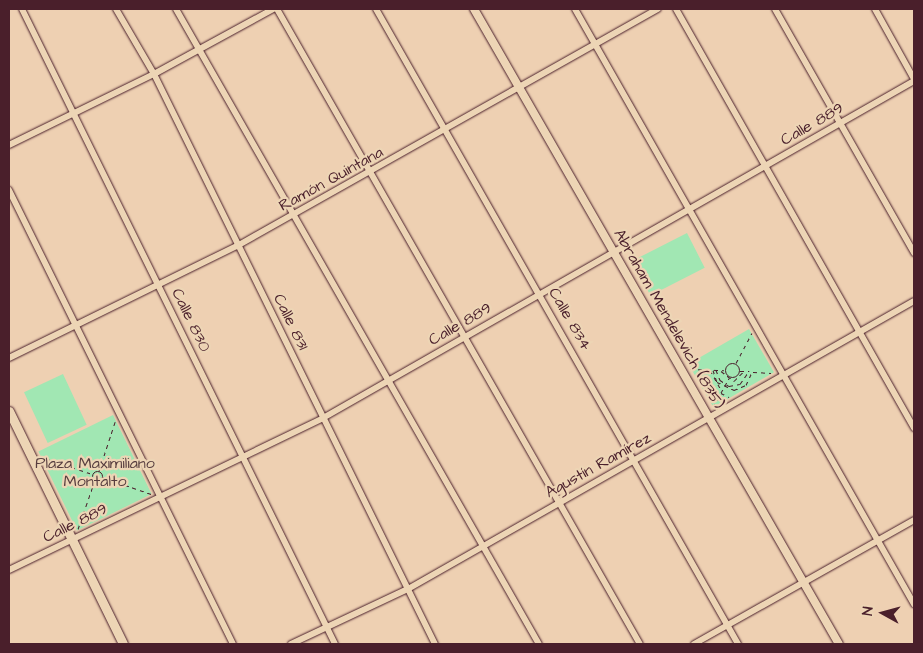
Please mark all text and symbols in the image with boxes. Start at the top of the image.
street label: Calle 889 [777,98,847,150]
street label: Ramón Quintana [276,142,386,216]
street label: Abraham Mendelevich (835) [610,226,728,412]
street label: Calle 834 [544,284,596,354]
street label: Calle 830 [167,285,215,355]
street label: Calle 831 [269,291,313,353]
street label: Calle 889 [425,298,495,350]
street label: Agustín Ramírez [542,428,654,502]
park label: Plaza Maximiliano Montalto [35,453,155,491]
street label: Calle 889 [40,499,110,547]
north arrow [858,588,908,638]
text: N [858,606,879,617]

